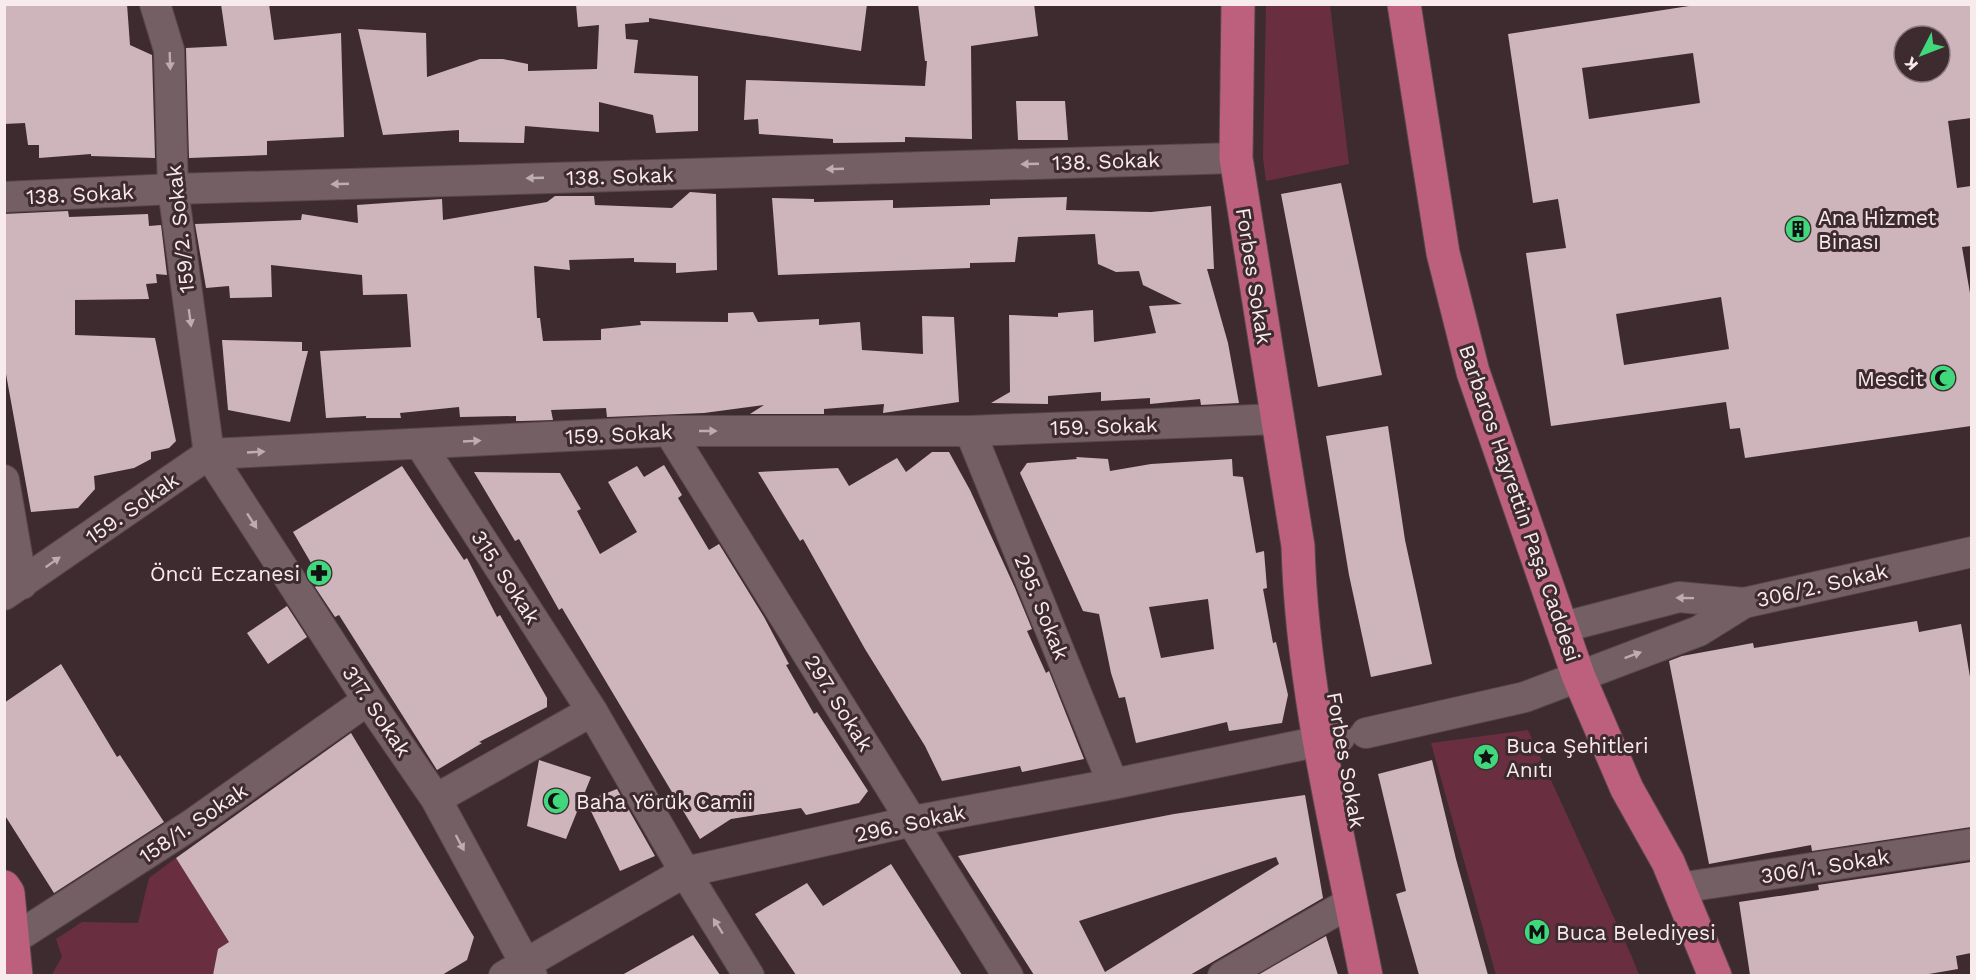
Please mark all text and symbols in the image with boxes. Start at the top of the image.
north arrow [1892,24,1952,84]
one-way arrow [165,51,174,70]
text: K [1900,53,1922,74]
street label: 138. Sokak [1052,147,1160,175]
one-way arrow [1021,159,1040,168]
street label: 138. Sokak [566,162,674,190]
street label: 159/2. Sokak [161,164,199,294]
one-way arrow [826,165,845,174]
one-way arrow [526,174,545,183]
street label: 138. Sokak [26,179,135,209]
one-way arrow [331,180,350,189]
place label: Ana Hizmet Binası [1818,205,1936,254]
street label: Forbes Sokak [1231,206,1277,346]
building icon: Ana Hizmet Binası [1783,214,1813,244]
one-way arrow [186,308,195,327]
street label: Barbaros Hayrettin Paşa Caddesi [1454,341,1586,665]
mosque icon: Mescit [1928,363,1958,393]
place label: Mescit [1857,366,1924,391]
street label: 159. Sokak [1050,412,1158,440]
street label: 159. Sokak [565,419,673,449]
one-way arrow [699,426,718,436]
one-way arrow [462,436,481,446]
one-way arrow [246,447,265,456]
street label: 159. Sokak [81,467,183,549]
one-way arrow [246,513,257,529]
street label: 315. Sokak [466,525,546,629]
street label: 295. Sokak [1009,551,1075,664]
one-way arrow [44,556,60,568]
pharmacy icon: Öncü Eczanesi [304,558,334,588]
street label: 306/2. Sokak [1754,558,1890,612]
place label: Öncü Eczanesi [150,561,300,586]
one-way arrow [1676,594,1695,603]
street label: 297. Sokak [800,650,878,756]
one-way arrow [1624,650,1642,660]
street label: 317. Sokak [337,661,417,761]
street label: Forbes Sokak [1322,690,1370,830]
place label: Buca Şehitleri Anıtı [1506,733,1649,782]
place icon: Buca Şehitleri Anıtı [1471,742,1501,772]
street label: 158/1. Sokak [134,778,252,868]
mosque icon: Baha Yörük Camii [541,786,571,816]
place label: Baha Yörük Camii [576,789,753,814]
street label: 296. Sokak [852,799,968,847]
one-way arrow [455,835,465,852]
street label: 306/1. Sokak [1759,843,1891,888]
metro station icon: Buca Belediyesi [1522,917,1552,947]
one-way arrow [713,918,724,934]
place label: Buca Belediyesi [1556,920,1716,945]

